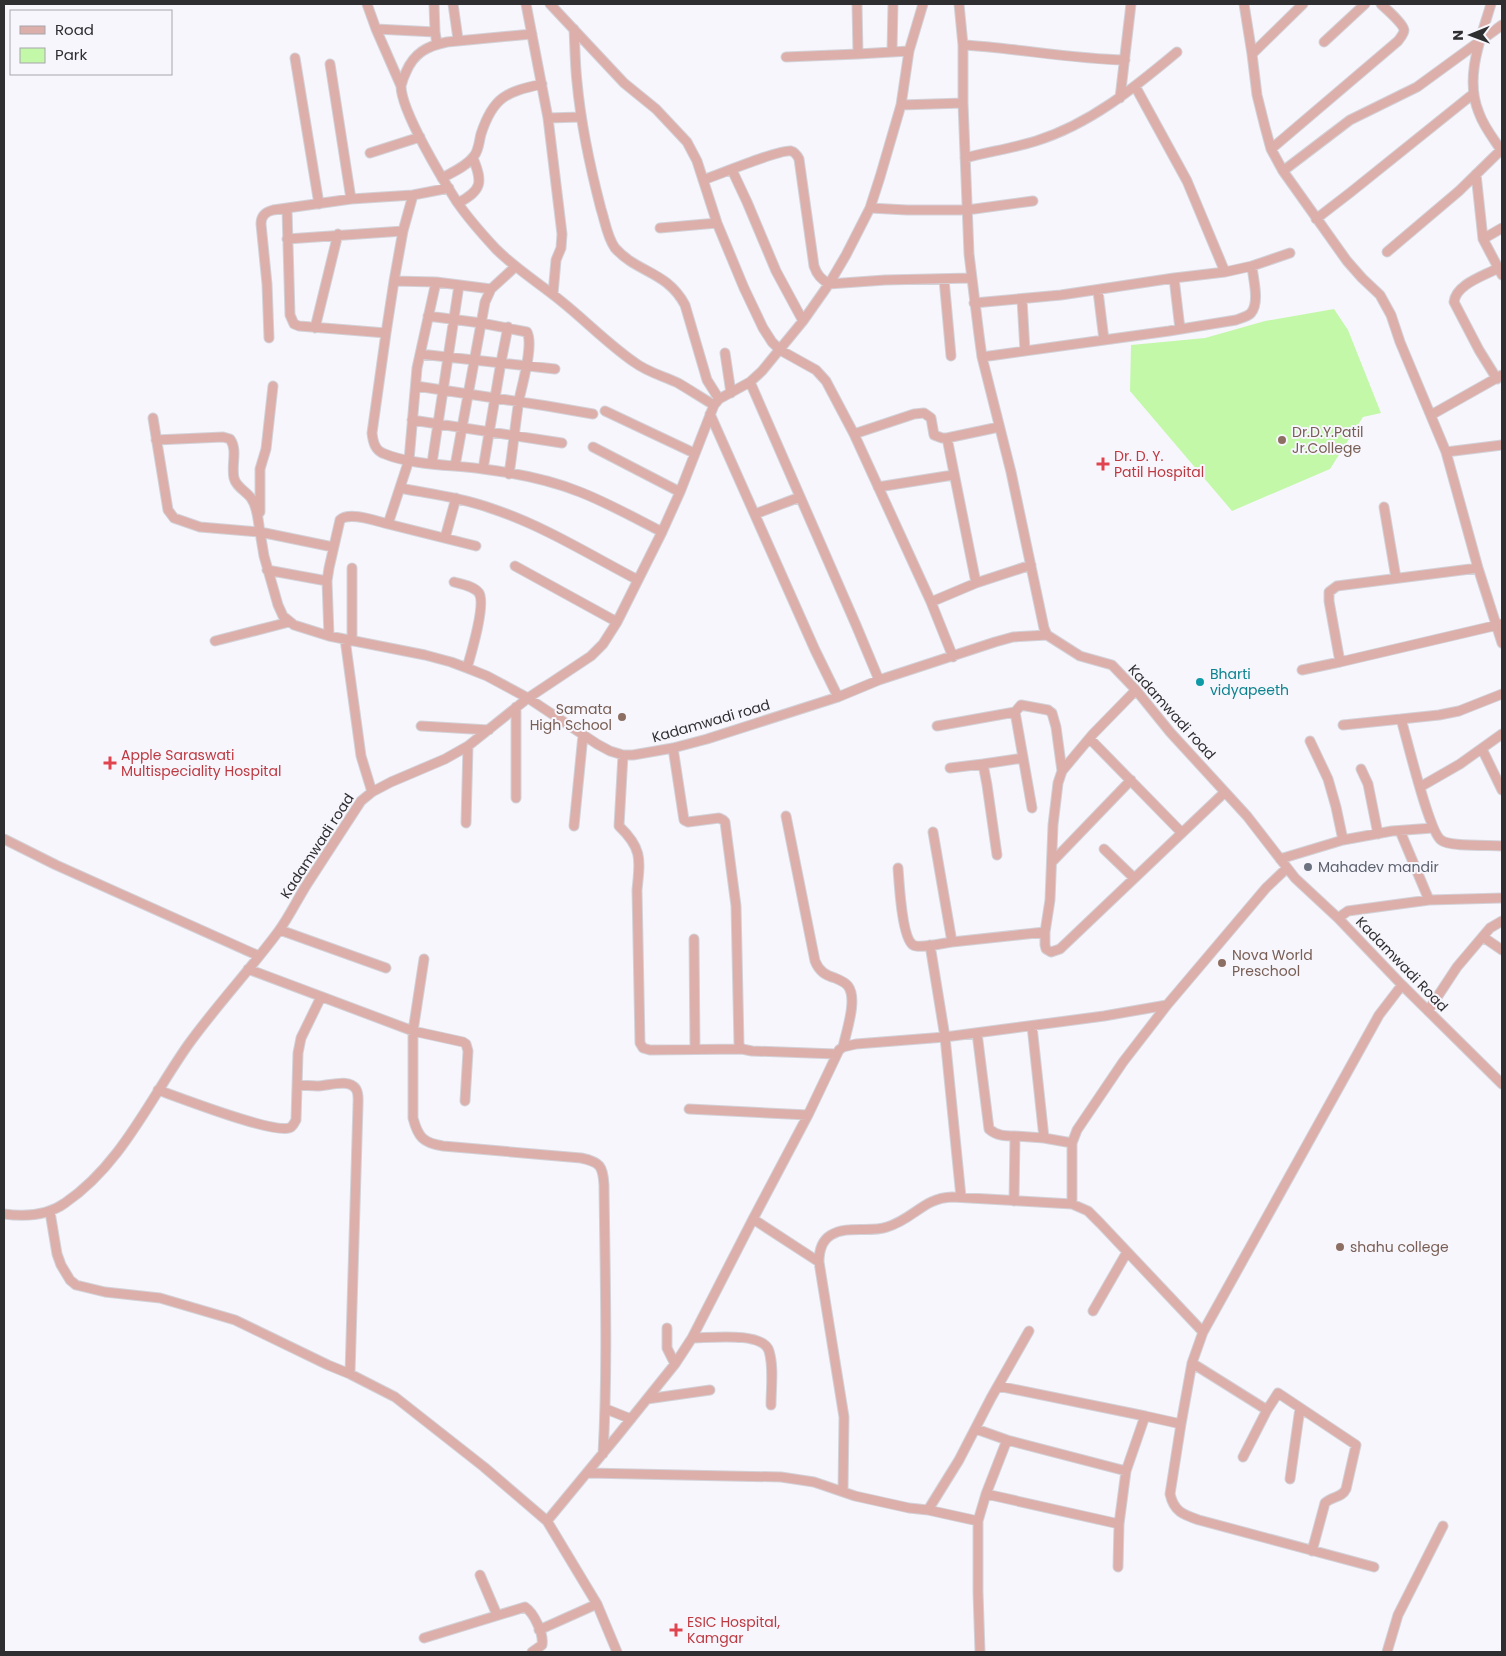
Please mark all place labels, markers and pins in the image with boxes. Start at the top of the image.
place label: Dr.D.Y.Patil Jr.College [1292,422,1364,458]
marker: Dr.D.Y.Patil Jr.College [1276,434,1288,446]
place label: Dr. D. Y. Patil Hospital [1114,446,1204,482]
marker: Dr. D. Y. Patil Hospital [1096,457,1110,471]
place label: Bharti vidyapeeth [1210,664,1289,700]
marker: Bharti vidyapeeth [1194,676,1206,688]
place label: Samata High School [530,699,612,735]
marker: Samata High School [616,711,628,723]
place label: Apple Saraswati Multispeciality Hospital [121,745,281,781]
marker: Apple Saraswati Multispeciality Hospital [103,756,117,770]
place label: Mahadev mandir [1318,857,1439,877]
marker: Mahadev mandir [1302,861,1314,873]
place label: Nova World Preschool [1232,945,1313,981]
marker: Nova World Preschool [1216,957,1228,969]
place label: shahu college [1350,1237,1449,1257]
marker: shahu college [1334,1241,1346,1253]
place label: ESIC Hospital, Kamgar [687,1612,780,1648]
marker: ESIC Hospital, Kamgar [669,1623,683,1637]

